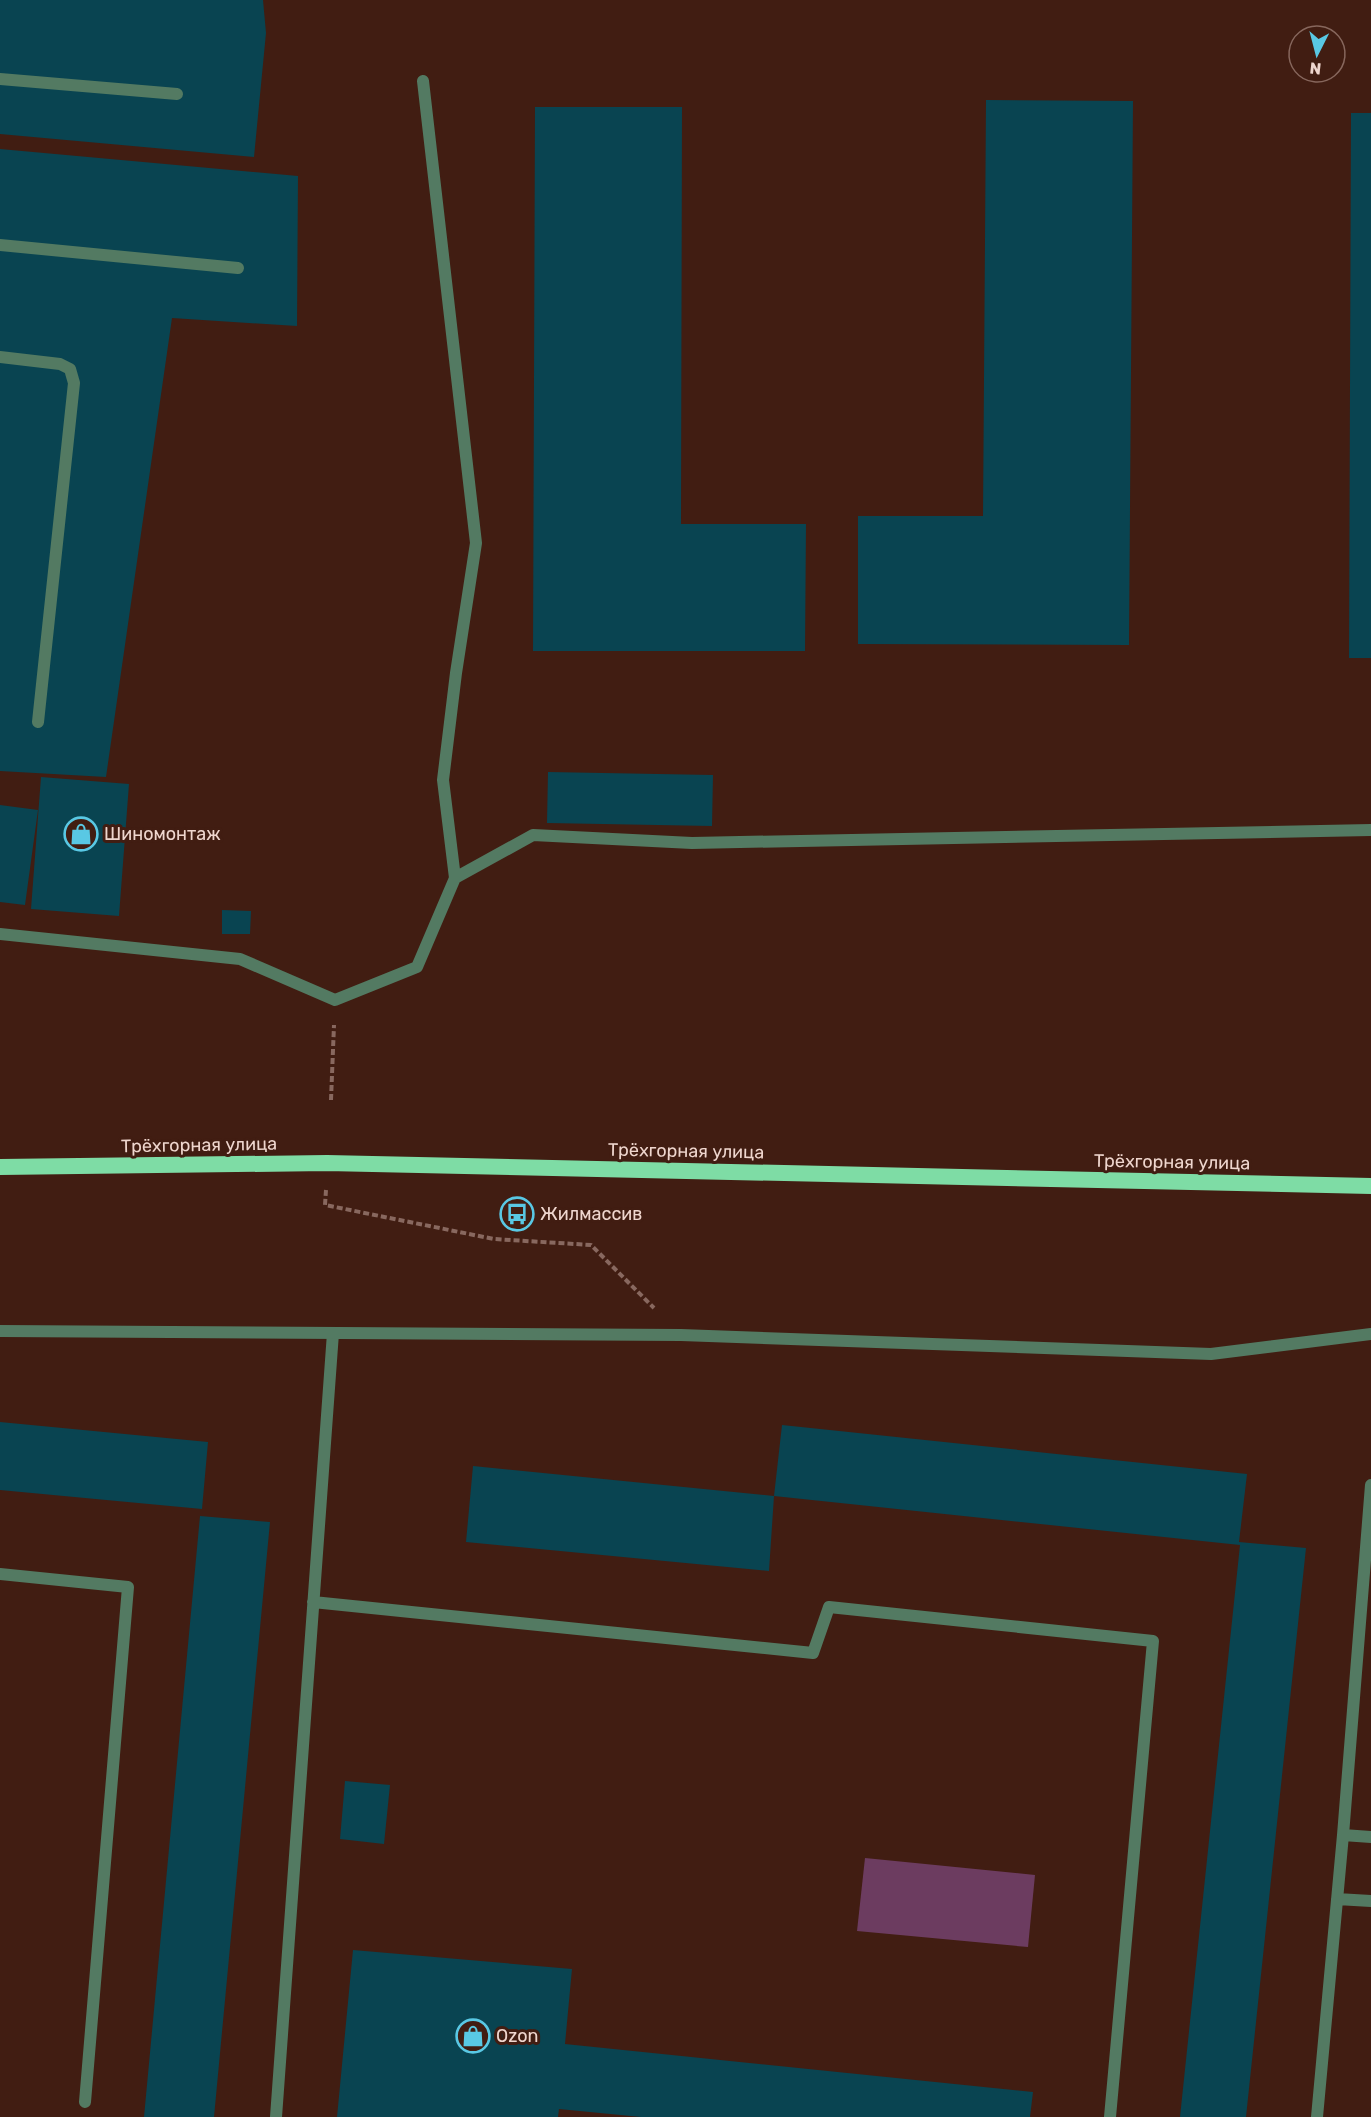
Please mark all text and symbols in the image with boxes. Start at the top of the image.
north arrow [1287,24,1347,84]
text: N [1309,58,1322,78]
shop icon: Шиномонтаж [63,816,99,852]
place label: Шиномонтаж [104,823,221,845]
street label: Трёхгорная улица [121,1133,277,1157]
street label: Трёхгорная улица [608,1139,764,1163]
street label: Трёхгорная улица [1094,1150,1250,1174]
bus stop icon: Жилмассив [499,1196,535,1232]
place label: Жилмассив [540,1203,642,1225]
shop icon: Ozon [455,2018,491,2054]
place label: Ozon [496,2025,538,2047]

